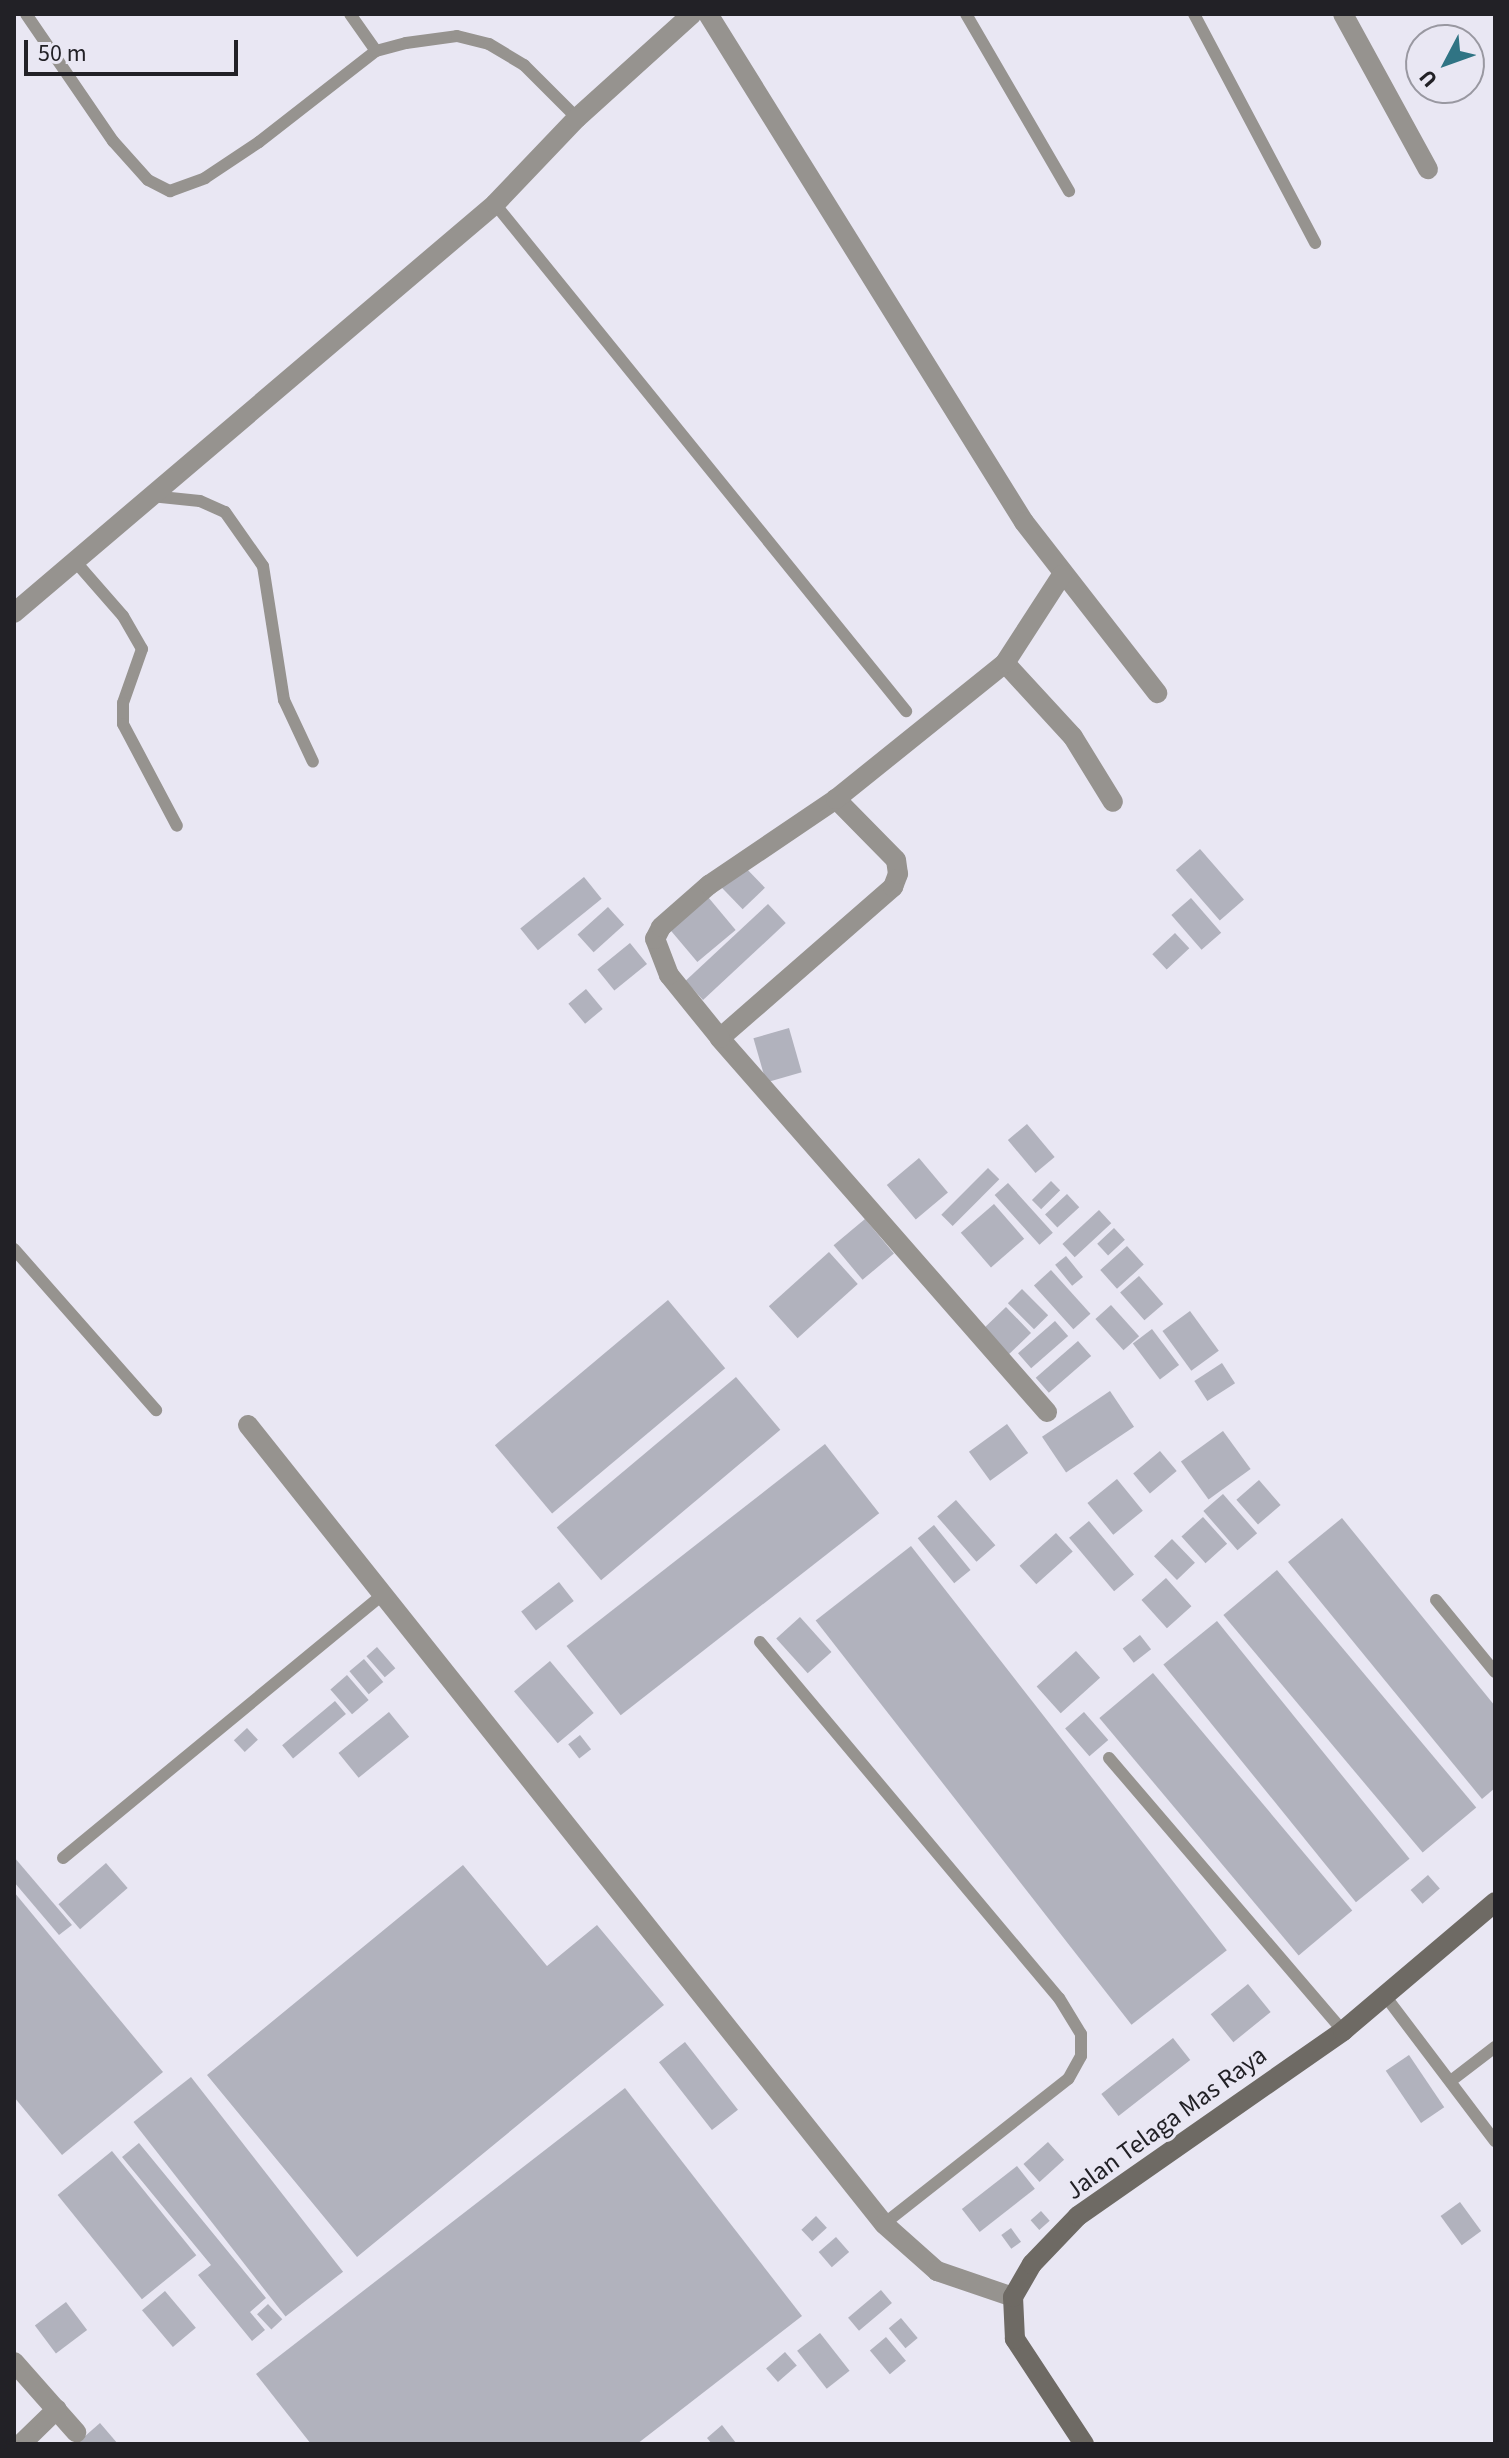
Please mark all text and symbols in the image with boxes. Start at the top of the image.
scale bar [28,24,242,74]
north arrow [1405,24,1485,104]
text: 50 m [38,36,87,71]
text: U [1412,62,1445,94]
street label: Jalan Telaga Mas Raya [1059,2039,1273,2207]

